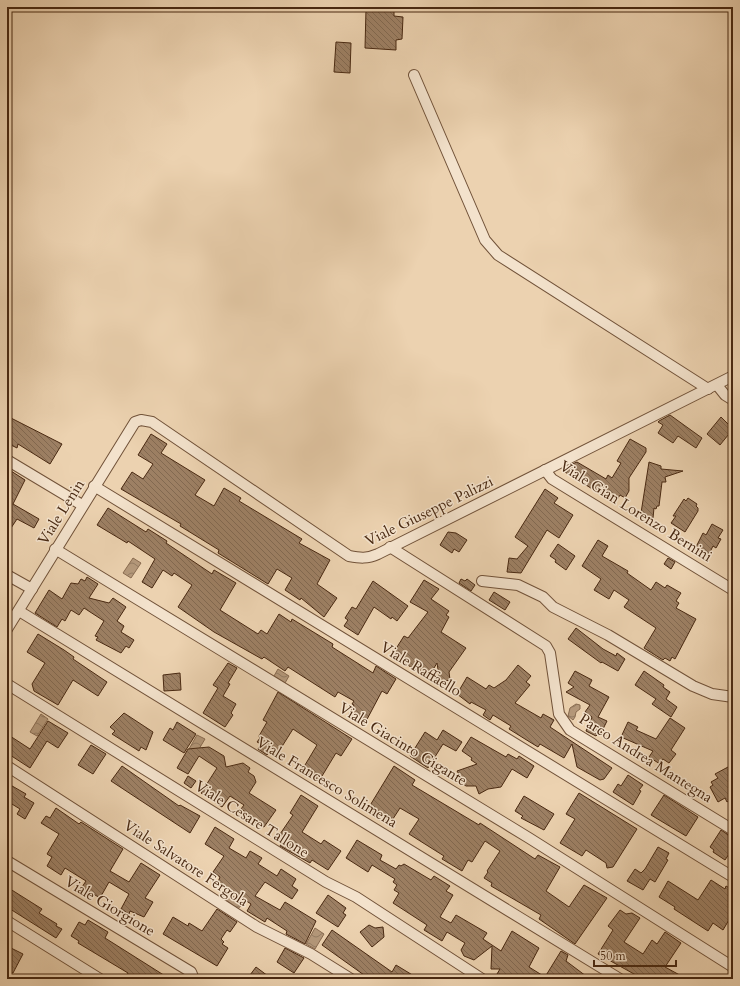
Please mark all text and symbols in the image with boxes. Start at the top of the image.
street label: Viale Gian Lorenzo Bernini [556,456,716,566]
street label: Viale Giuseppe Palizzi [362,471,496,551]
street label: Viale Lenin [33,475,89,548]
street label: Viale Raffaello [377,637,465,701]
street label: Viale Giacinto Gigante [335,698,471,790]
street label: Parco Andrea Mantegna [575,709,717,808]
street label: Viale Francesco Solimena [253,732,402,832]
street label: Viale Cesare Tallone [191,776,313,862]
street label: Viale Salvatore Fergola [120,815,253,911]
street label: Viale Giorgione [61,871,159,941]
scale bar [594,942,676,968]
text: 50 m [600,948,627,964]

